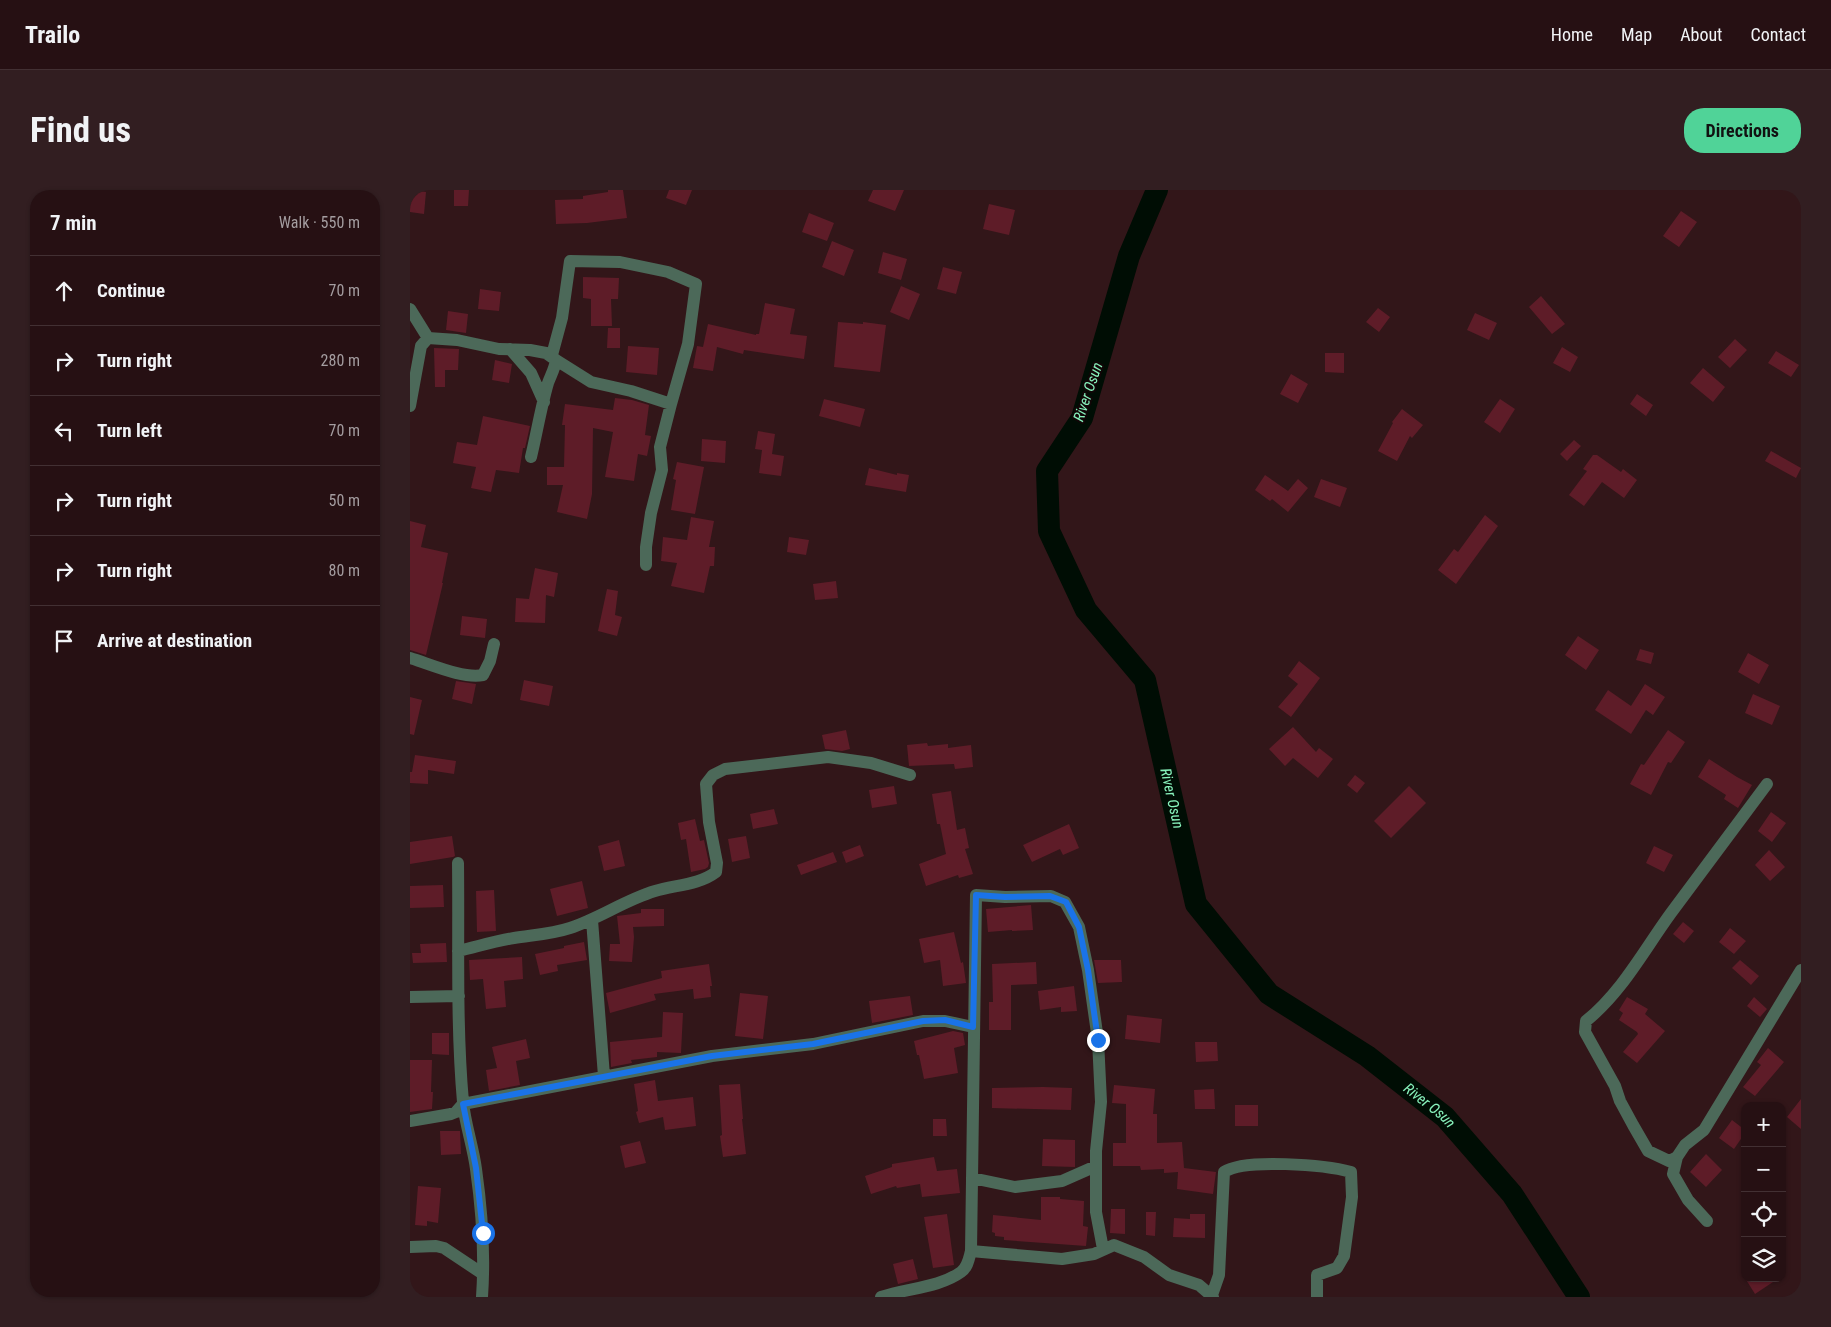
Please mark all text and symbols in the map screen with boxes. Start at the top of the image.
text: Trailo [25,21,80,49]
text: Home [1551,24,1593,45]
text: Map [1621,24,1652,45]
text: About [1680,24,1722,45]
text: Contact [1750,24,1806,45]
button: Directions [1684,108,1801,153]
text: Find us [30,110,131,151]
text: 7 min [50,211,97,235]
text: Walk · 550 m [279,213,360,232]
icon: ahead [50,277,78,305]
text: Continue [97,279,165,302]
text: 70 m [328,281,360,300]
icon: right [50,347,78,375]
text: Turn right [97,349,172,372]
text: 280 m [321,351,360,370]
water label: River Osun [1070,360,1106,424]
icon: left [50,417,78,445]
text: Turn left [97,419,162,442]
text: 70 m [328,421,360,440]
icon: right [50,487,78,515]
text: Turn right [97,489,172,512]
text: 50 m [328,491,360,510]
icon: right [50,557,78,585]
text: Turn right [97,559,172,582]
text: 80 m [328,561,360,580]
icon: arrive [50,627,78,655]
text: Arrive at destination [97,629,252,652]
water label: River Osun [1156,766,1188,830]
route end [1087,1029,1110,1052]
water label: River Osun [1400,1079,1459,1131]
map controls [1741,1102,1786,1282]
button: + [1741,1102,1786,1147]
button: − [1741,1147,1786,1192]
button: locate [1741,1192,1786,1237]
route start [472,1222,495,1245]
button: layers [1741,1237,1786,1282]

